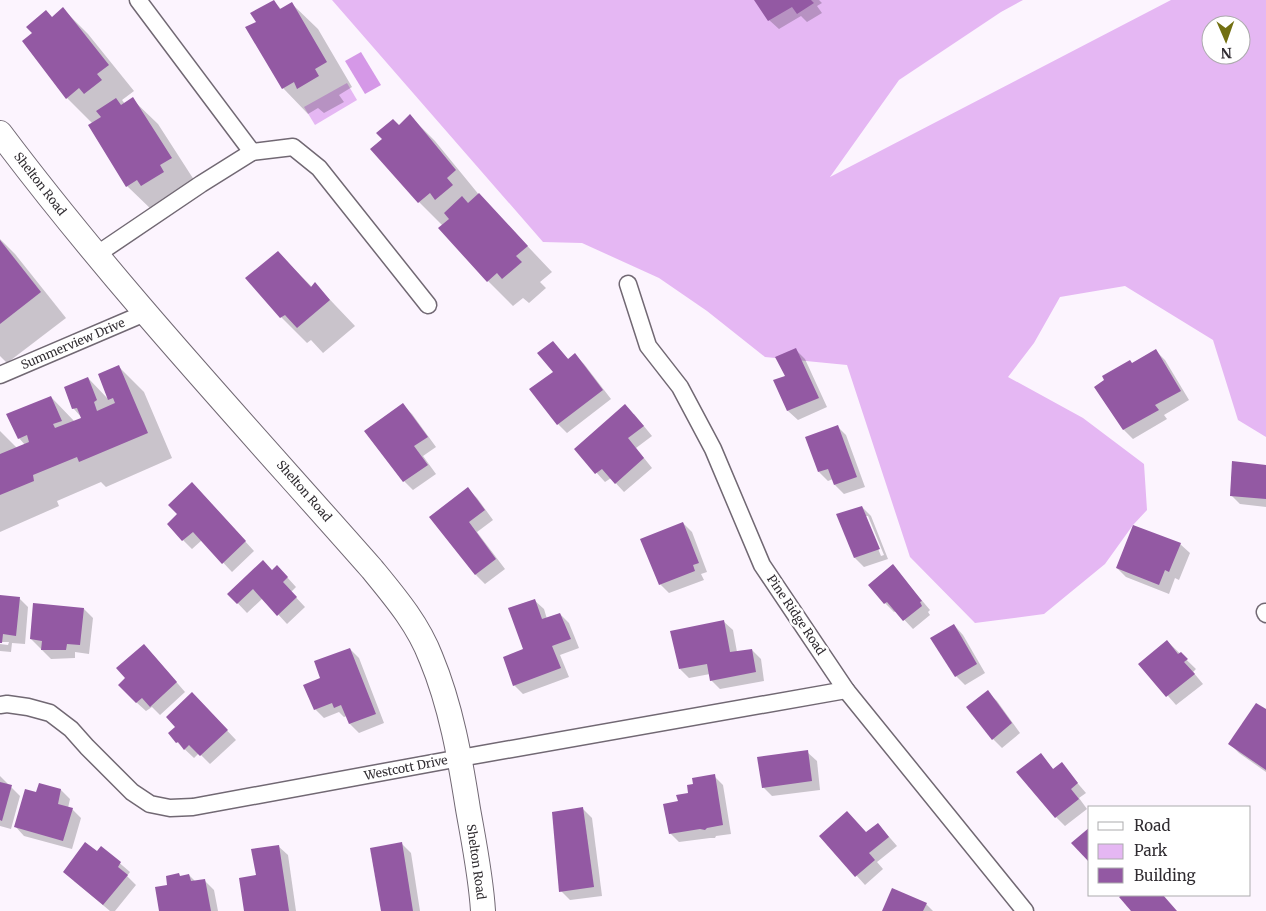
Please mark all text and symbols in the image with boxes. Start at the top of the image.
north arrow [1201,15,1251,65]
text: N [1221,44,1232,62]
street label: Shelton Road [11,149,70,218]
street label: Summerview Drive [19,315,127,372]
street label: Shelton Road [274,457,335,524]
street label: Pine Ridge Road [764,572,829,658]
street label: Westcott Drive [362,752,449,783]
legend [1088,806,1251,896]
text: Road [1134,816,1170,835]
street label: Shelton Road [464,823,489,901]
text: Park [1134,841,1168,860]
text: Building [1134,866,1196,885]

